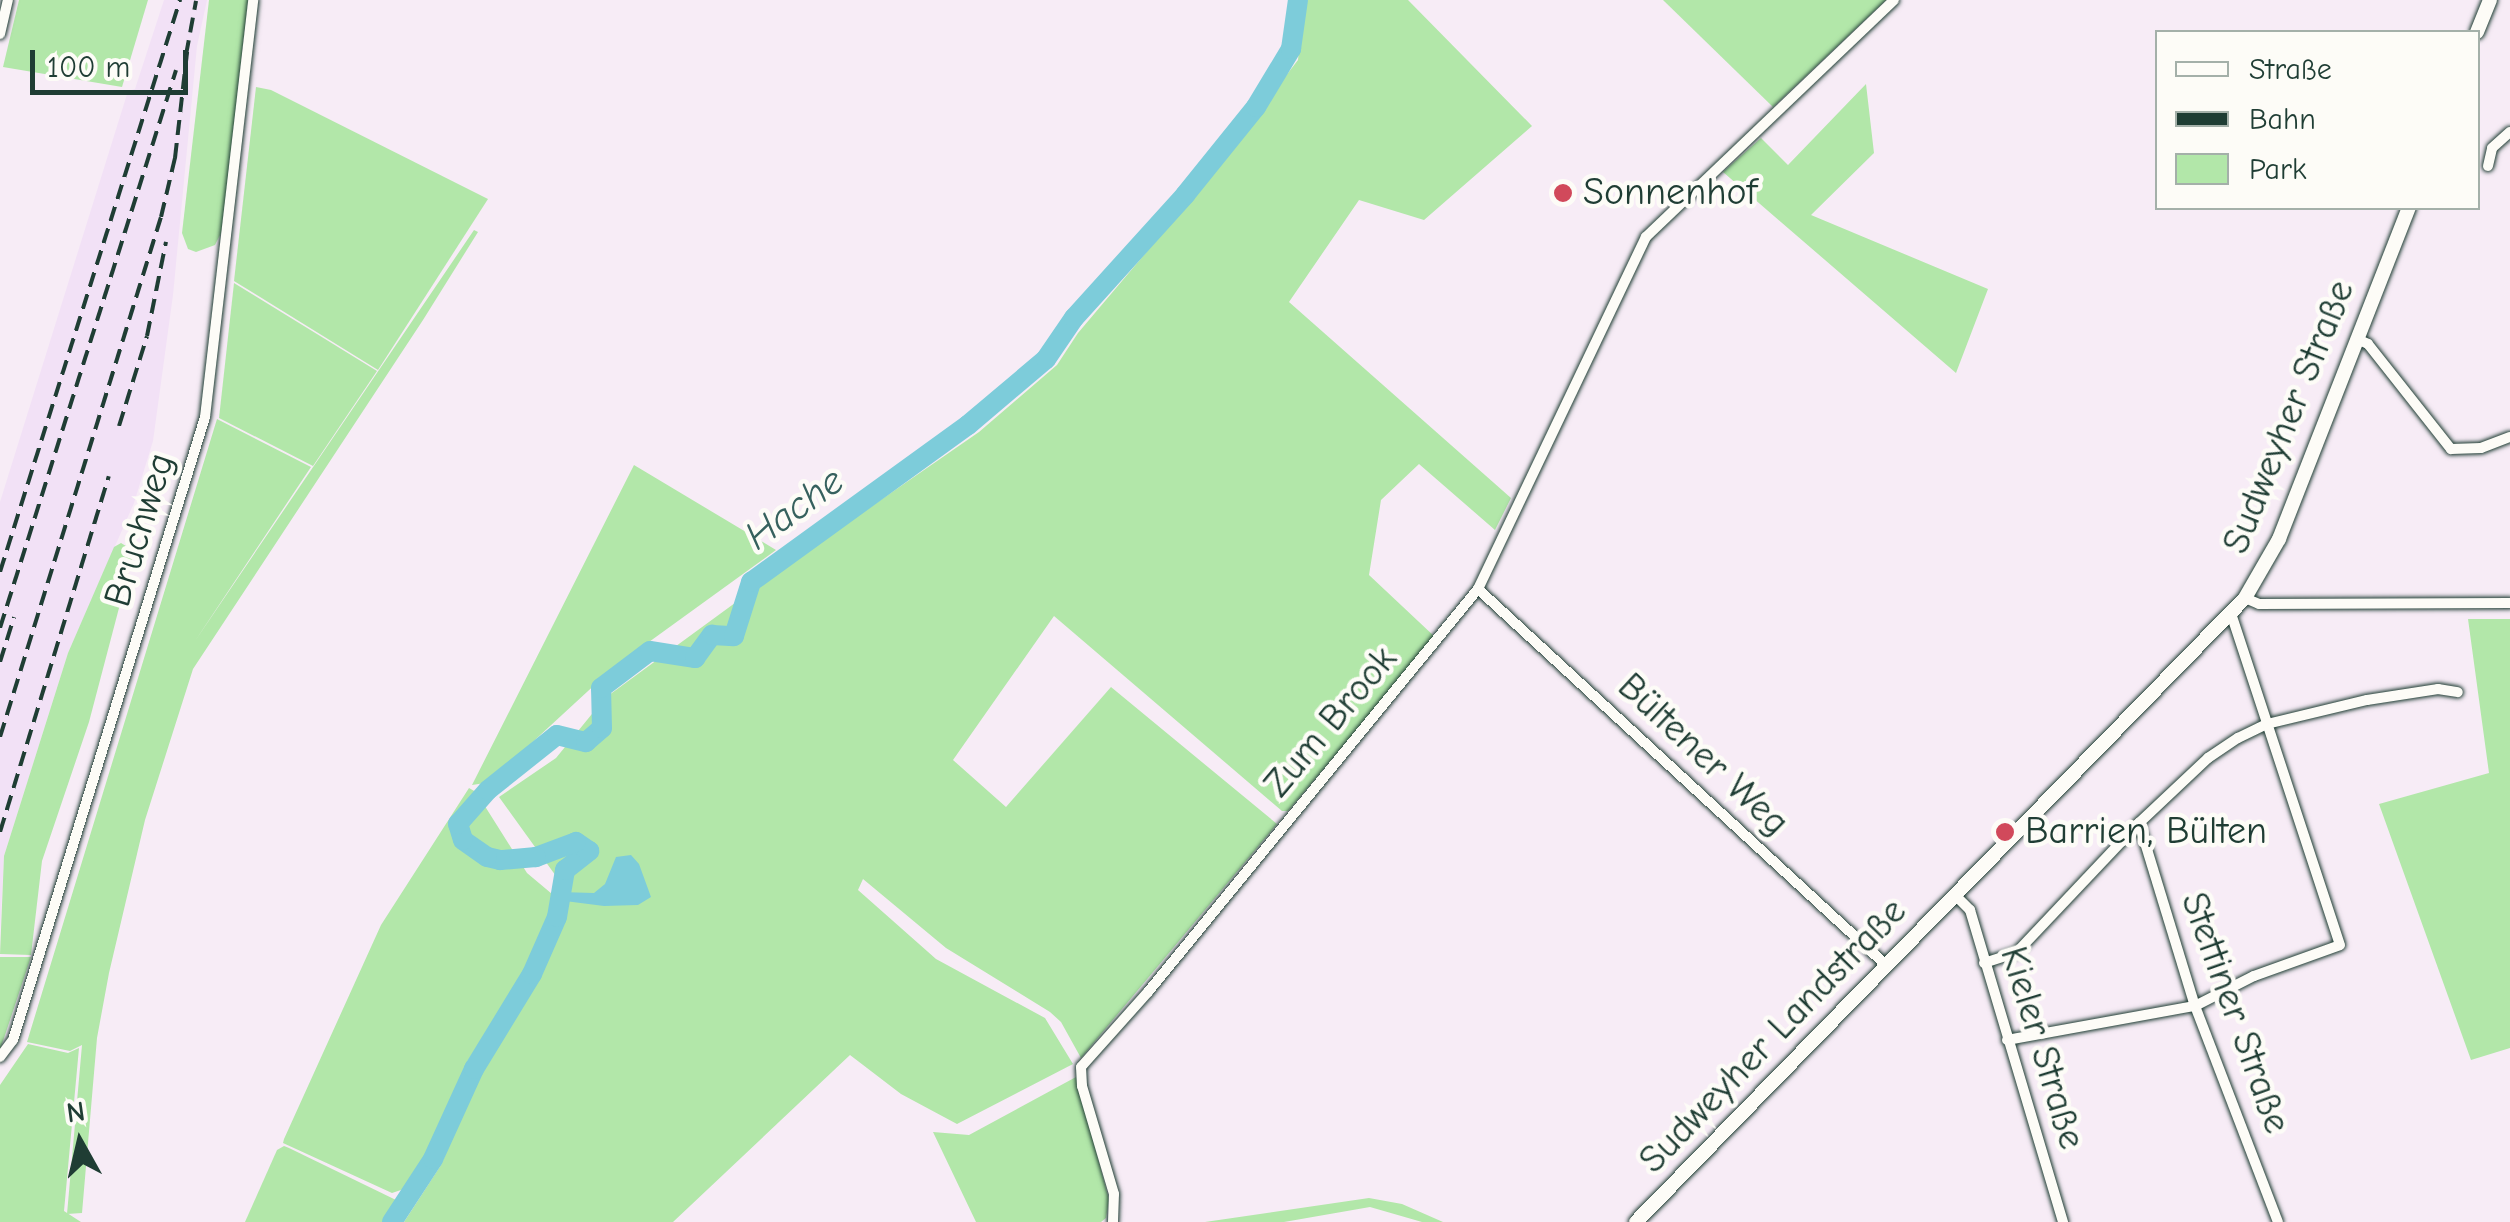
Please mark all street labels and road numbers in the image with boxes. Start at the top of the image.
street label: Sudweyher Straße [2213,274,2365,560]
street label: Bruchweg [95,448,185,612]
street label: Zum Brook [1255,638,1407,806]
street label: Bültener Weg [1608,664,1798,846]
street label: Stettiner Straße [2170,886,2300,1140]
street label: Sudweyher Landstraße [1630,889,1916,1183]
street label: Kieler Straße [1990,941,2094,1155]

